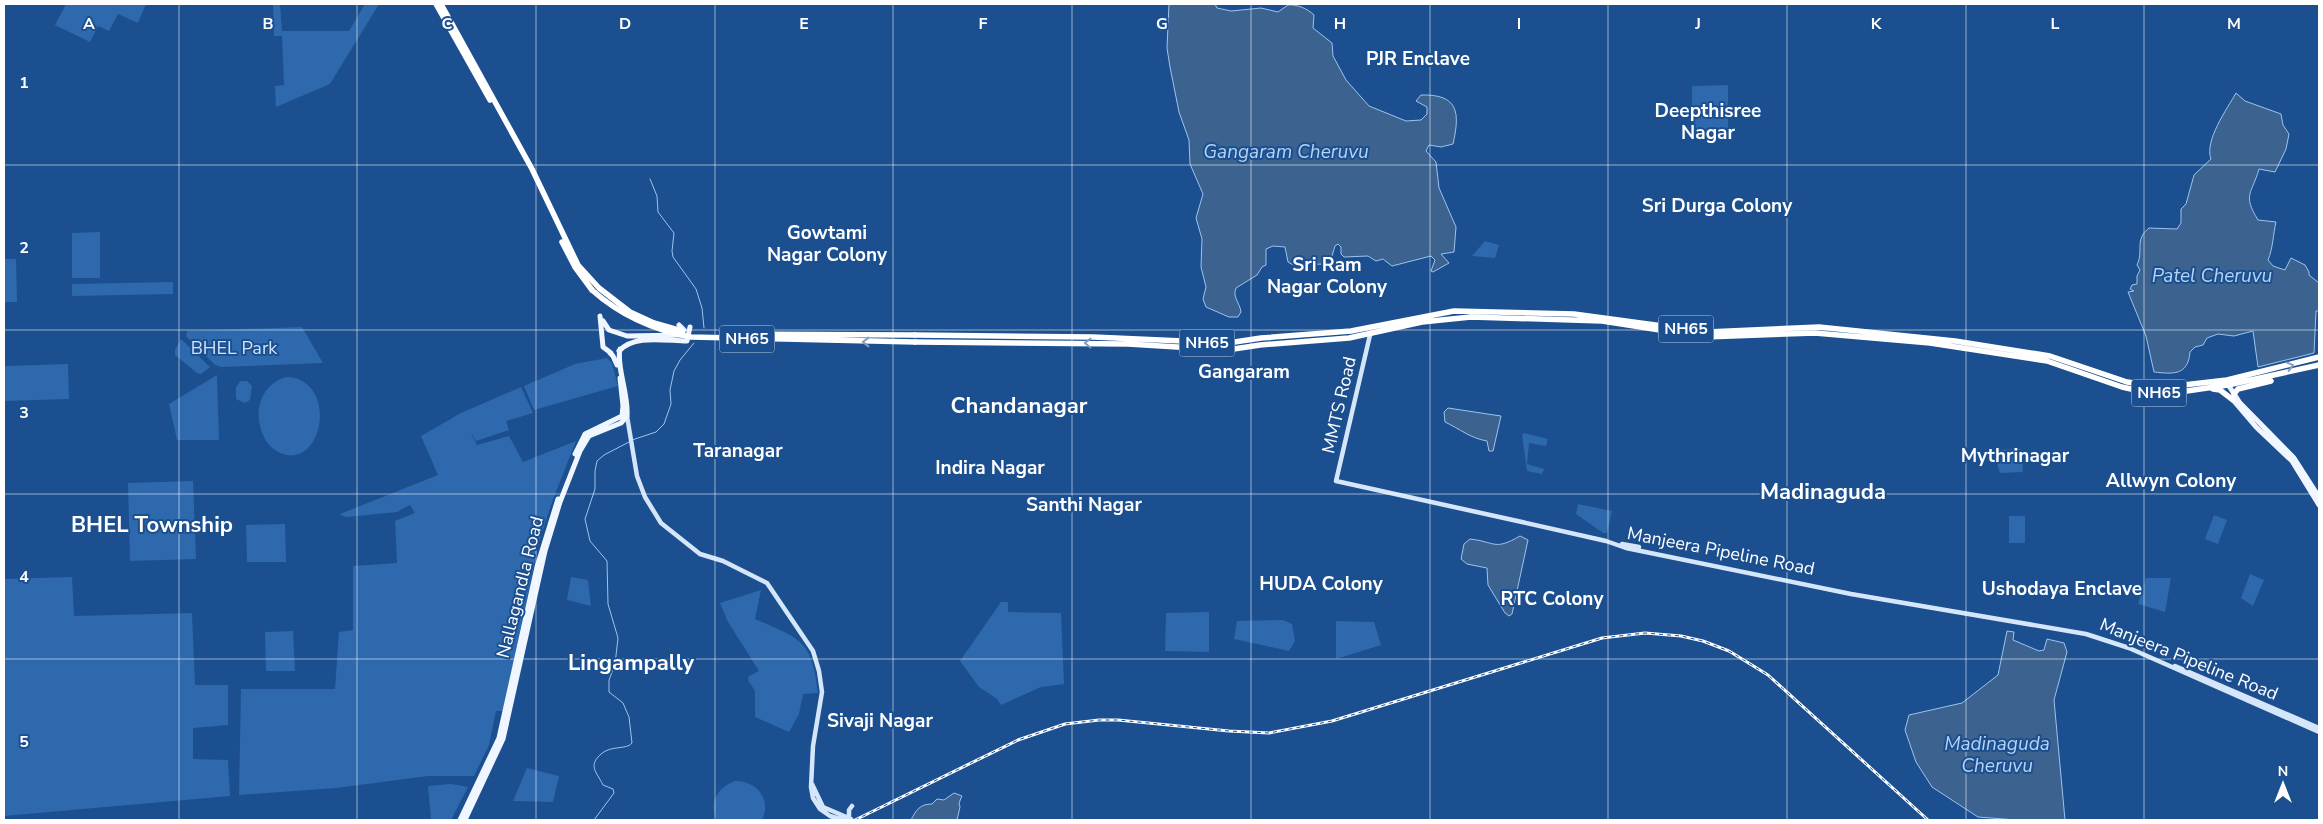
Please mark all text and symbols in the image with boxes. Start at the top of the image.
text: A [83,13,95,35]
text: B [262,13,274,35]
text: C [442,13,453,35]
text: D [619,13,631,35]
text: E [799,13,809,35]
text: F [979,13,988,35]
text: G [1156,13,1168,35]
text: H [1334,13,1346,35]
text: I [1517,13,1521,35]
text: J [1694,13,1701,35]
text: K [1871,13,1883,35]
text: L [2051,13,2060,35]
text: M [2227,13,2241,35]
district label: PJR Enclave [1366,46,1470,72]
text: 1 [19,72,29,94]
district label: Deepthisree Nagar [1655,98,1761,146]
water label: Gangaram Cheruvu [1203,139,1369,165]
district label: Sri Durga Colony [1642,193,1793,219]
district label: Gowtami Nagar Colony [767,220,888,268]
text: 2 [19,237,29,259]
district label: Sri Ram Nagar Colony [1267,252,1388,300]
water label: Patel Cheruvu [2152,263,2272,289]
road number: NH65 [1658,316,1714,342]
road number: NH65 [720,326,774,352]
road number: NH65 [1180,329,1234,356]
park label: BHEL Park [191,336,278,360]
one-way arrow [862,337,870,347]
one-way arrow [1084,338,1092,348]
street label: MMTS Road [1316,354,1362,456]
district label: Gangaram [1198,359,1290,385]
one-way arrow [2286,361,2294,371]
road number: NH65 [2132,379,2186,406]
district label: Chandanagar [951,391,1088,421]
text: 3 [19,402,29,424]
district label: Taranagar [693,438,783,464]
district label: Mythrinagar [1961,443,2070,469]
district label: Indira Nagar [935,455,1045,481]
district label: Allwyn Colony [2106,468,2237,494]
district label: Madinaguda [1760,477,1886,507]
district label: Santhi Nagar [1026,492,1142,518]
district label: BHEL Township [71,510,233,540]
street label: Nallagandla Road [491,514,549,660]
street label: Manjeera Pipeline Road [1625,521,1817,581]
text: 4 [19,566,29,588]
district label: HUDA Colony [1259,571,1384,597]
district label: Ushodaya Enclave [1982,576,2142,602]
district label: RTC Colony [1501,586,1604,612]
street label: Manjeera Pipeline Road [2096,612,2282,706]
district label: Lingampally [568,648,694,678]
district label: Sivaji Nagar [827,708,933,734]
text: 5 [19,731,29,753]
water label: Madinaguda Cheruvu [1944,731,2050,779]
north arrow [2258,759,2308,809]
text: N [2278,762,2288,781]

